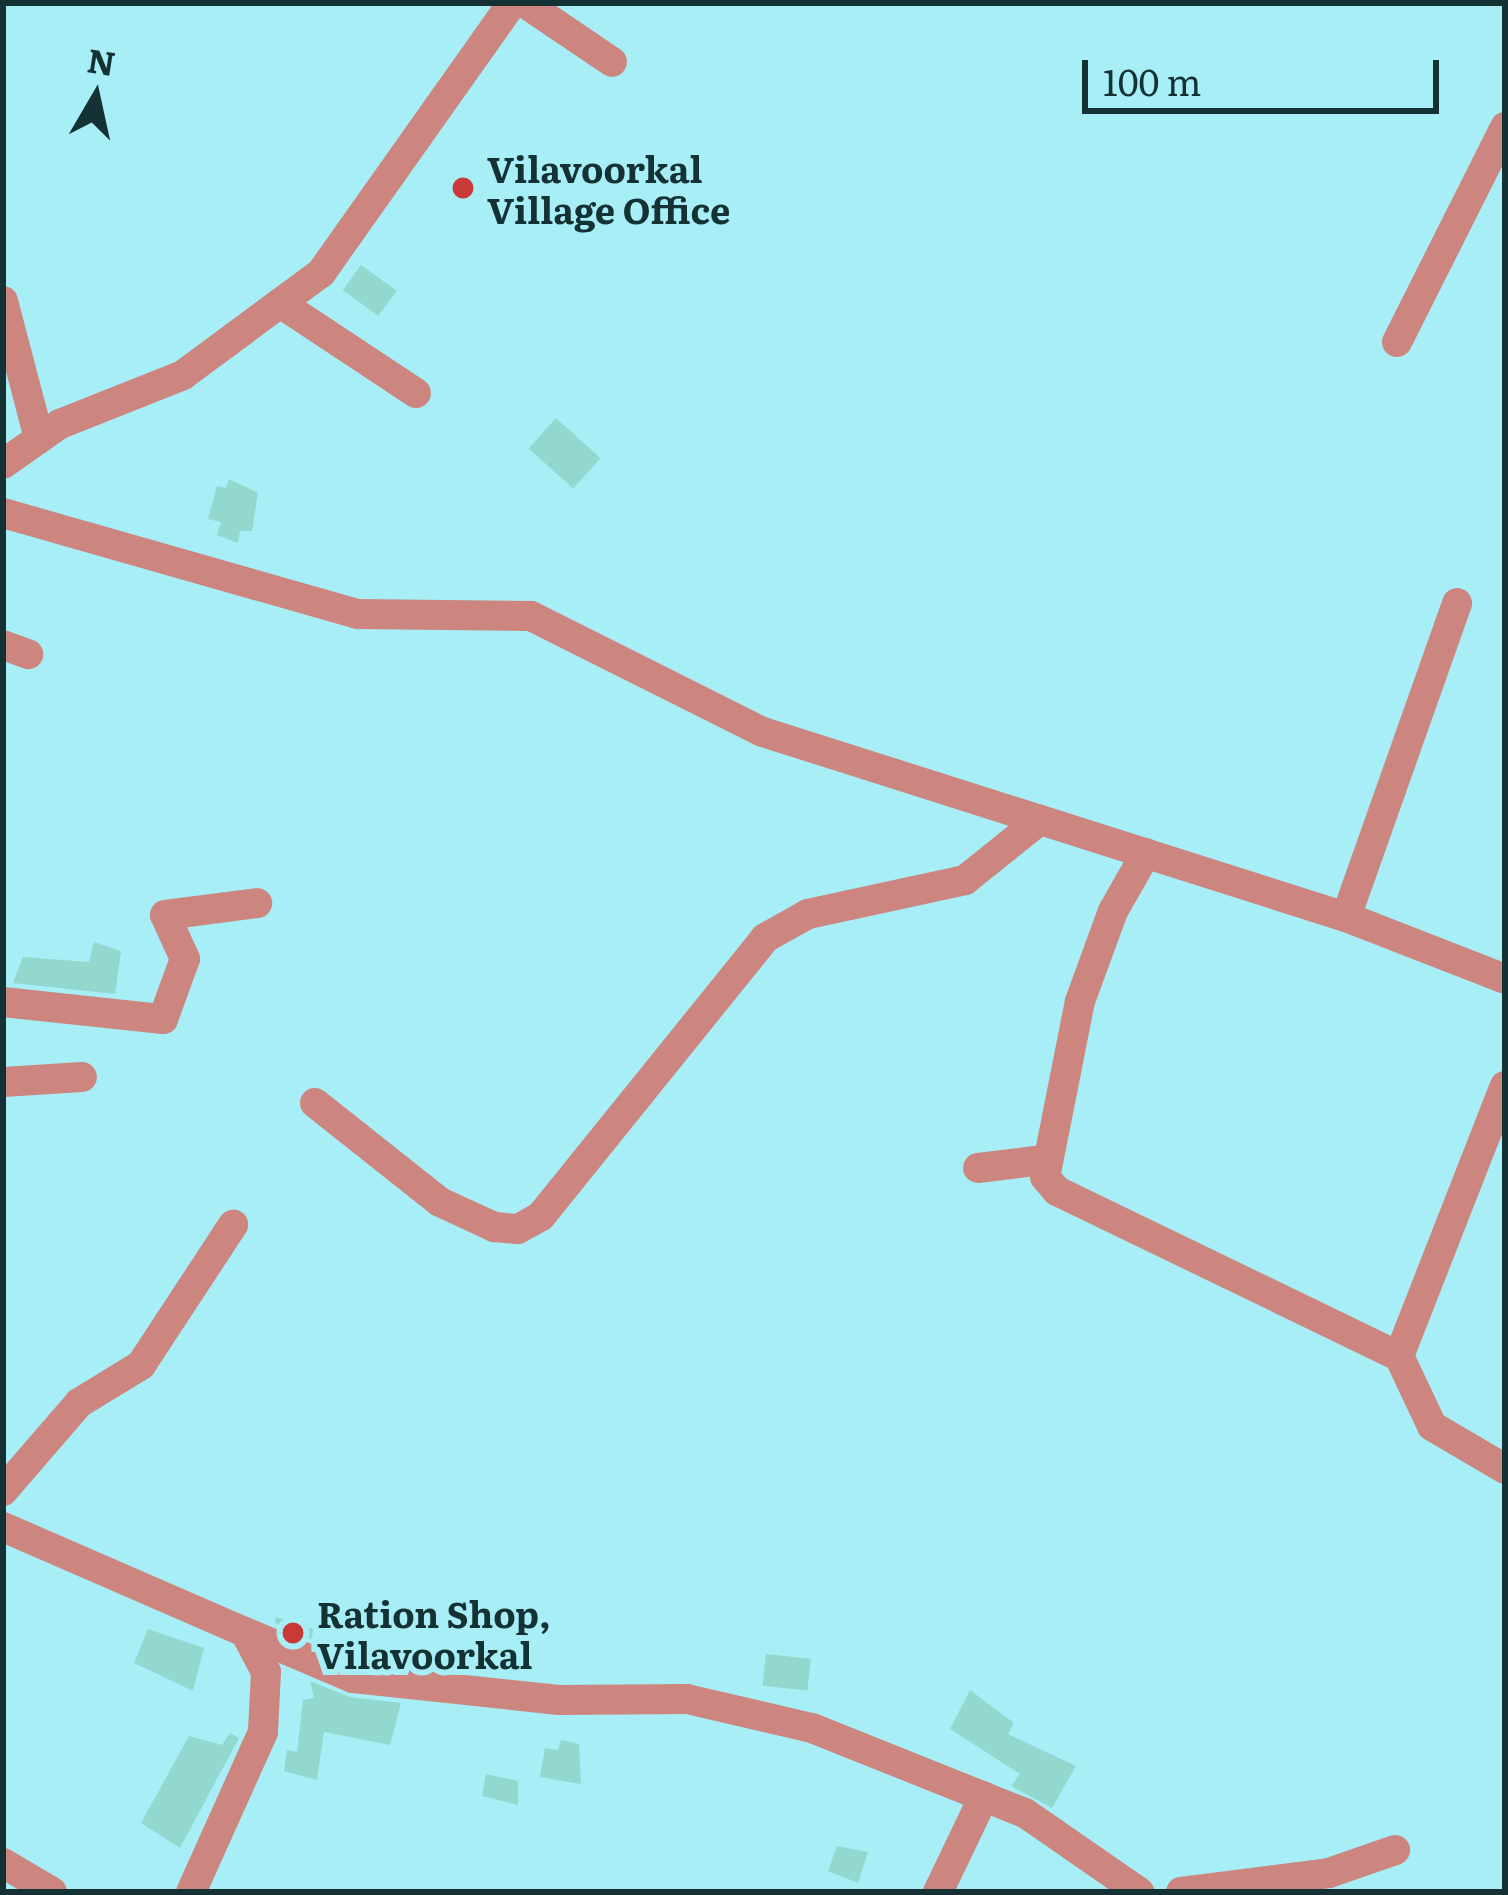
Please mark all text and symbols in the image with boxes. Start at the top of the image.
text: N [84,34,119,86]
north arrow [36,36,156,156]
scale bar [1088,36,1445,110]
text: 100 m [1103,54,1201,107]
place label: Vilavoorkal Village Office [487,145,730,230]
marker: Vilavoorkal Village Office [450,175,476,201]
place label: Ration Shop, Vilavoorkal [317,1590,551,1675]
marker: Ration Shop, Vilavoorkal [280,1620,306,1646]

